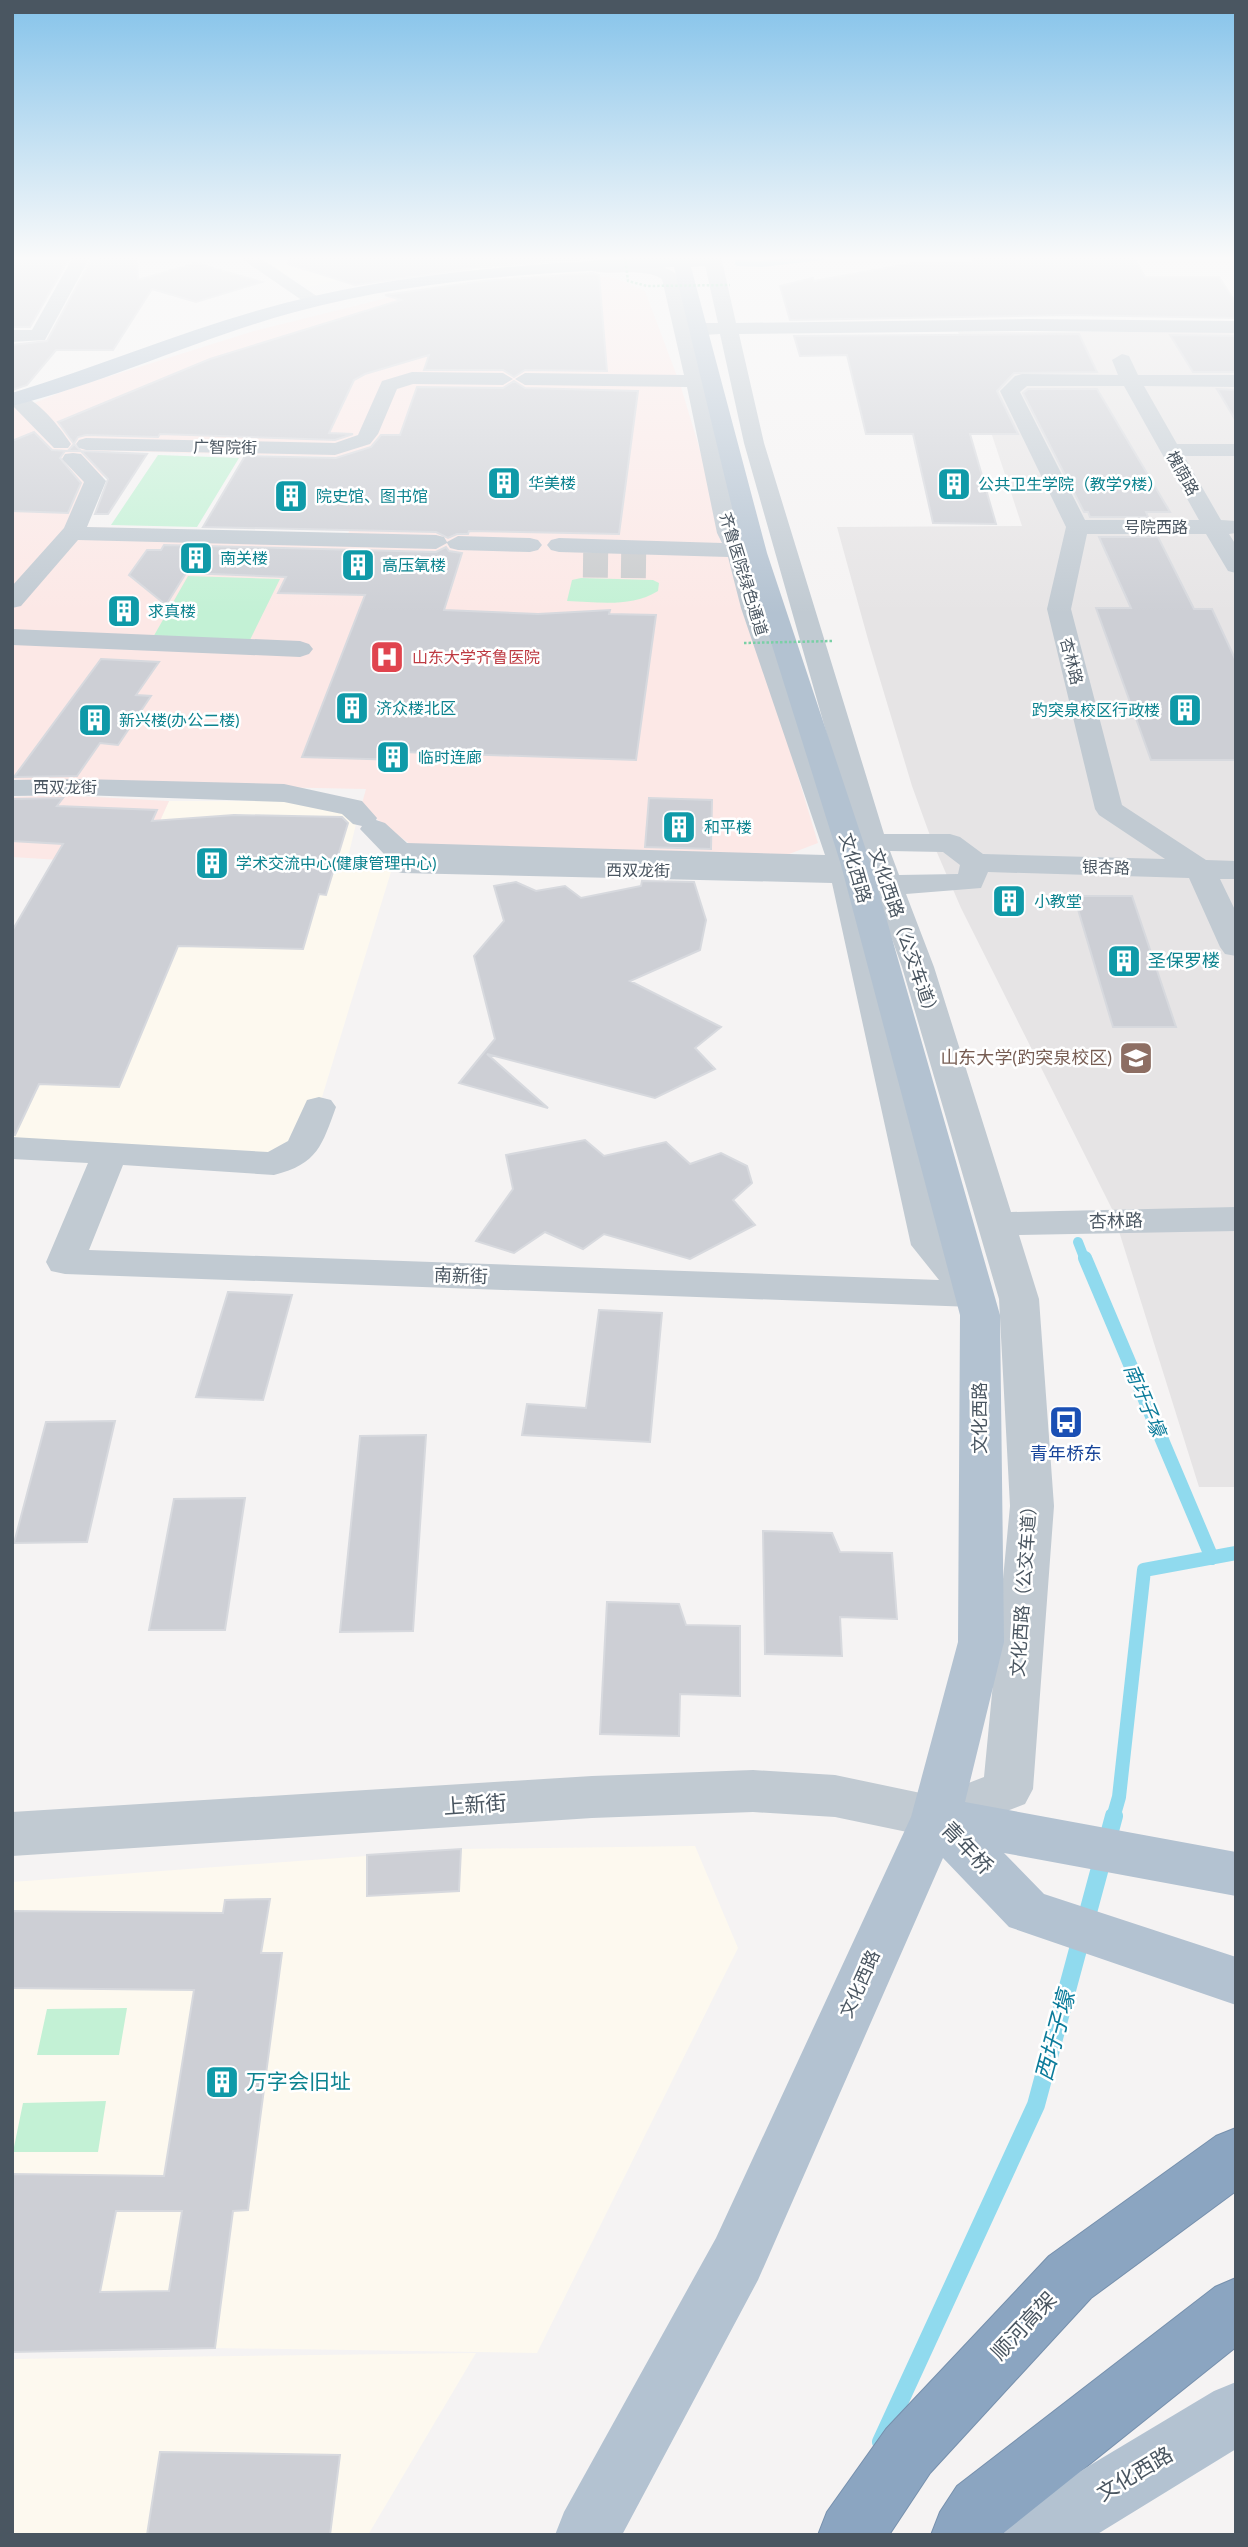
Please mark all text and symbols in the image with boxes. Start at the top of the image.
street label: 广智院街 [193,436,257,457]
street label: 槐荫路 [1163,447,1203,498]
building icon: 华美楼 [485,464,523,502]
building icon: 公共卫生学院（教学9楼） [935,465,973,503]
place label: 华美楼 [528,473,576,492]
place label: 公共卫生学院（教学9楼） [978,474,1163,493]
building icon: 院史馆、图书馆 [272,477,310,515]
place label: 院史馆、图书馆 [316,486,428,505]
street label: 齐鲁医院绿色通道 [717,510,772,638]
street label: 号院西路 [1124,517,1188,536]
building icon: 南关楼 [177,539,215,577]
building icon: 高压氧楼 [339,546,377,584]
place label: 南关楼 [220,548,268,567]
place label: 高压氧楼 [382,555,446,574]
building icon: 求真楼 [105,592,143,630]
place label: 求真楼 [148,601,196,620]
street label: 杏林路 [1057,635,1088,686]
hospital icon: 山东大学齐鲁医院 [368,638,406,676]
place label: 山东大学齐鲁医院 [412,647,540,666]
building icon: 济众楼北区 [333,689,371,727]
building icon: 趵突泉校区行政楼 [1166,691,1204,729]
place label: 济众楼北区 [376,698,456,717]
place label: 趵突泉校区行政楼 [1032,700,1160,719]
building icon: 新兴楼(办公二楼) [76,701,114,739]
place label: 新兴楼(办公二楼) [119,710,240,729]
building icon: 临时连廊 [374,738,412,776]
place label: 临时连廊 [418,747,482,766]
street label: 西双龙街 [33,777,97,796]
building icon: 和平楼 [660,808,698,846]
place label: 和平楼 [704,817,752,836]
street label: 文化西路 [835,830,876,905]
building icon: 学术交流中心(健康管理中心) [193,844,231,882]
street label: 文化西路（公交车道） [865,845,945,1022]
place label: 学术交流中心(健康管理中心) [236,853,437,872]
street label: 银杏路 [1082,856,1130,877]
street label: 西双龙街 [606,859,670,880]
building icon: 小教堂 [990,882,1028,920]
place label: 小教堂 [1034,891,1082,910]
building icon: 圣保罗楼 [1105,942,1143,980]
place label: 圣保罗楼 [1148,949,1220,971]
school or university icon: 山东大学(趵突泉校区) [1117,1039,1155,1077]
place label: 山东大学(趵突泉校区) [940,1046,1112,1068]
street label: 杏林路 [1089,1209,1143,1231]
street label: 南新街 [434,1263,488,1287]
water label: 南圩子壕 [1120,1360,1172,1442]
street label: 文化西路 [968,1382,990,1454]
bus stop icon: 青年桥东 [1047,1403,1085,1441]
place label: 青年桥东 [1030,1442,1102,1464]
street label: 文化西路（公交车道） [1006,1496,1040,1677]
street label: 上新街 [443,1789,507,1818]
street label: 青年桥 [937,1816,999,1878]
street label: 文化西路 [834,1946,884,2021]
water label: 西圩子壕 [1029,1984,1080,2084]
building icon: 万字会旧址 [203,2063,241,2101]
place label: 万字会旧址 [246,2068,351,2093]
street label: 顺河高架 [985,2286,1061,2364]
street label: 文化西路 [1092,2440,1177,2505]

